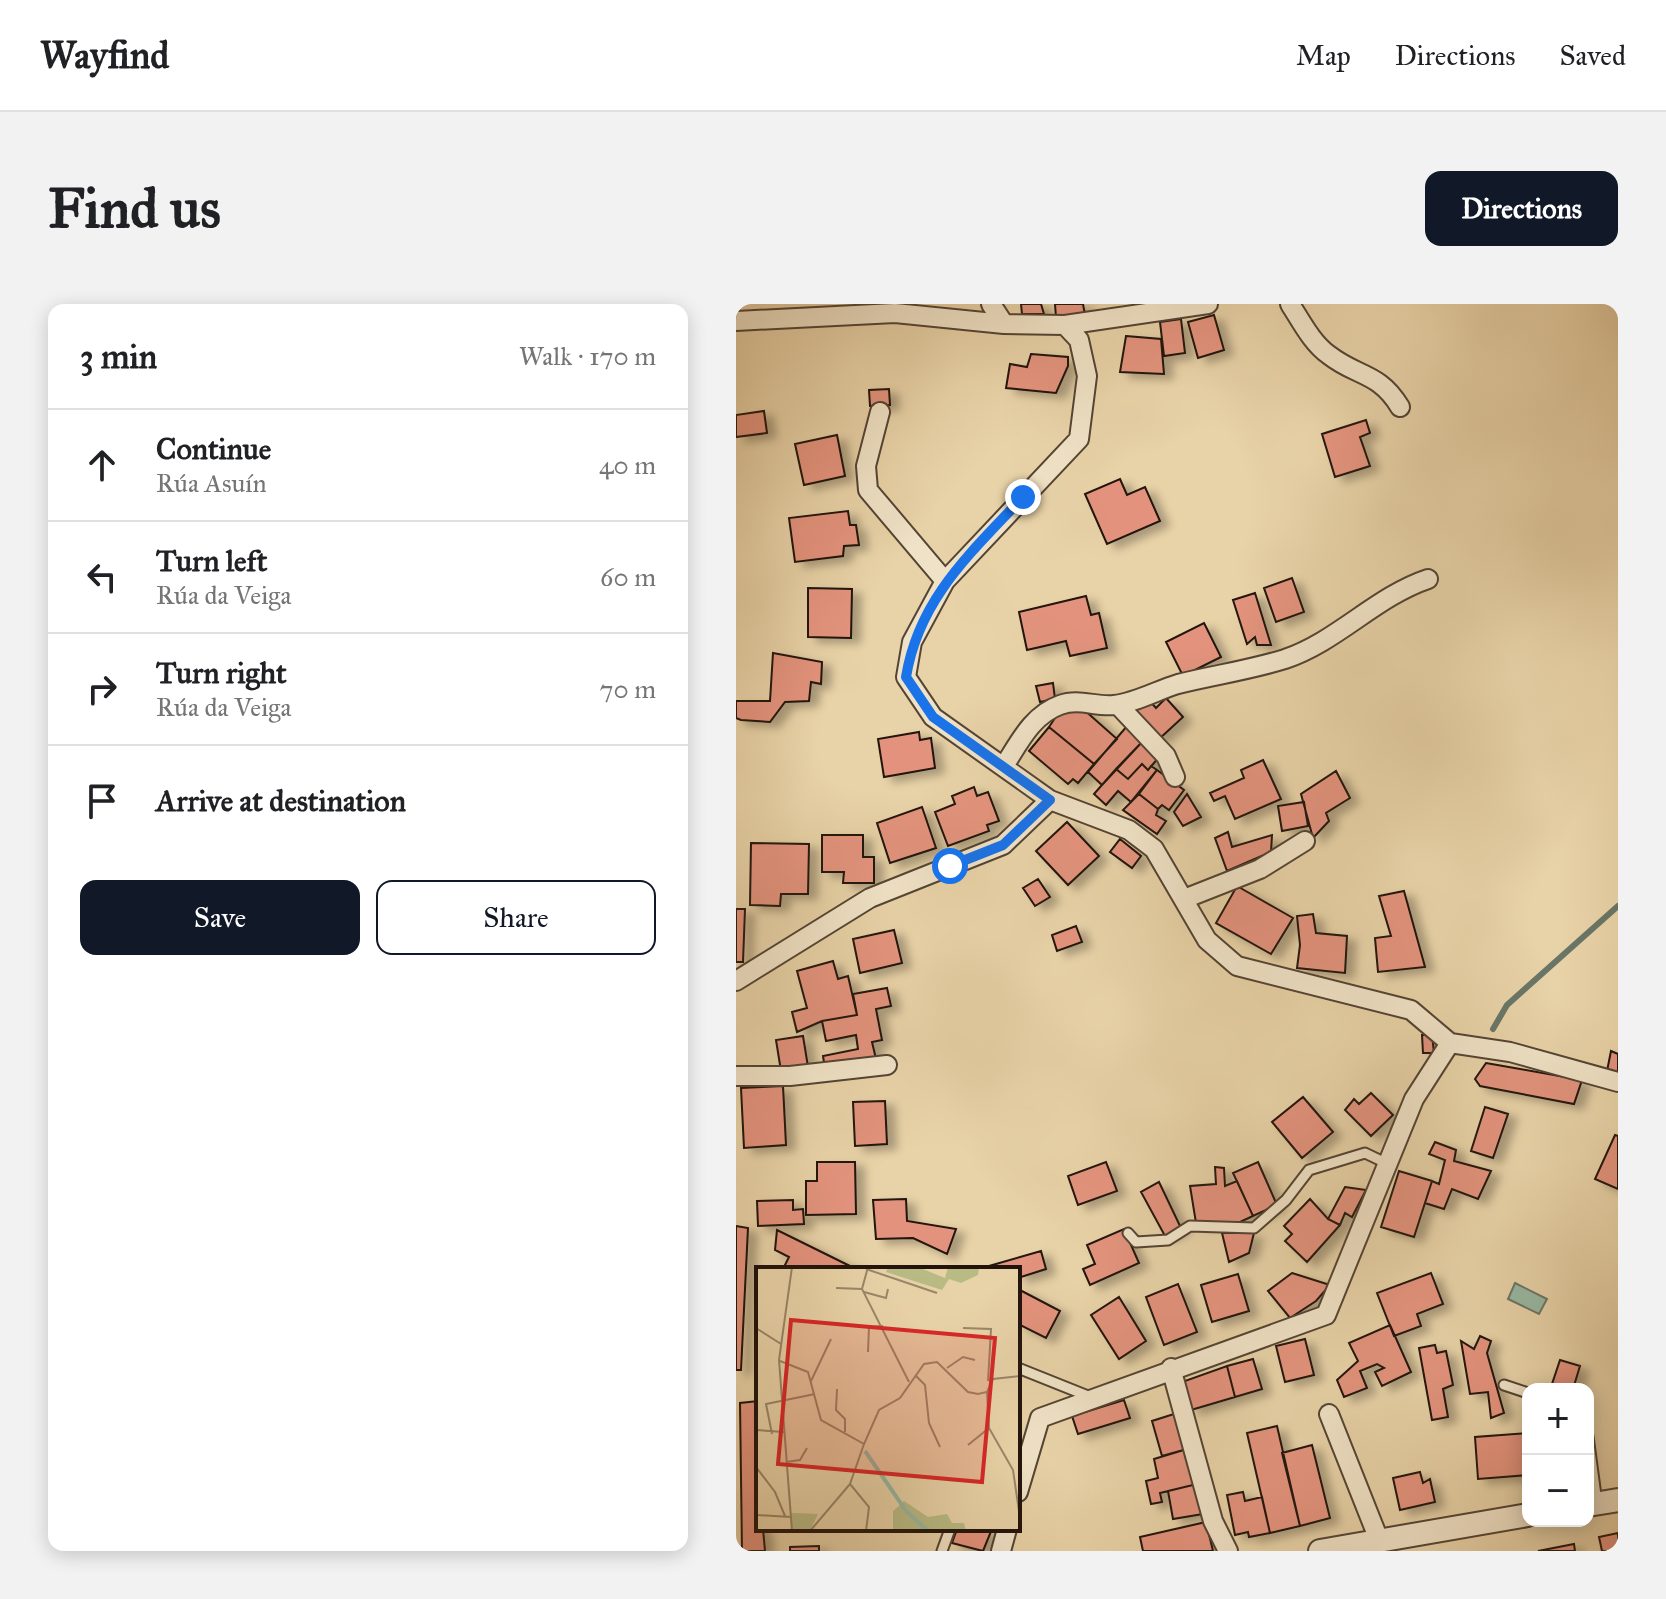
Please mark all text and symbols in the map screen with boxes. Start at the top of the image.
text: Wayfind [40,32,169,78]
text: Map [1296,38,1351,73]
text: Directions [1395,38,1516,73]
text: Saved [1560,38,1626,73]
button: Directions [1425,171,1618,246]
text: Find us [48,174,221,242]
text: 3 min [80,336,157,377]
text: Walk · 170 m [519,340,656,372]
text: Continue [156,431,271,467]
icon: ahead [80,443,124,487]
text: 40 m [599,449,656,481]
text: Rúa Asuín [156,467,267,499]
route end [1005,479,1041,515]
text: Turn left [156,543,267,579]
icon: left [80,555,124,599]
text: 60 m [600,561,656,593]
text: Rúa da Veiga [156,579,291,611]
text: Turn right [156,655,287,691]
icon: right [80,667,124,711]
text: 70 m [600,673,656,705]
text: Rúa da Veiga [156,691,291,723]
icon: arrive [80,779,124,823]
text: Arrive at destination [156,783,406,819]
route start [932,848,968,884]
button: Save [80,880,360,955]
button: Share [376,880,656,955]
inset map [756,1267,1020,1531]
map controls [1522,1383,1594,1527]
button: + [1522,1383,1594,1455]
button: − [1522,1455,1594,1527]

